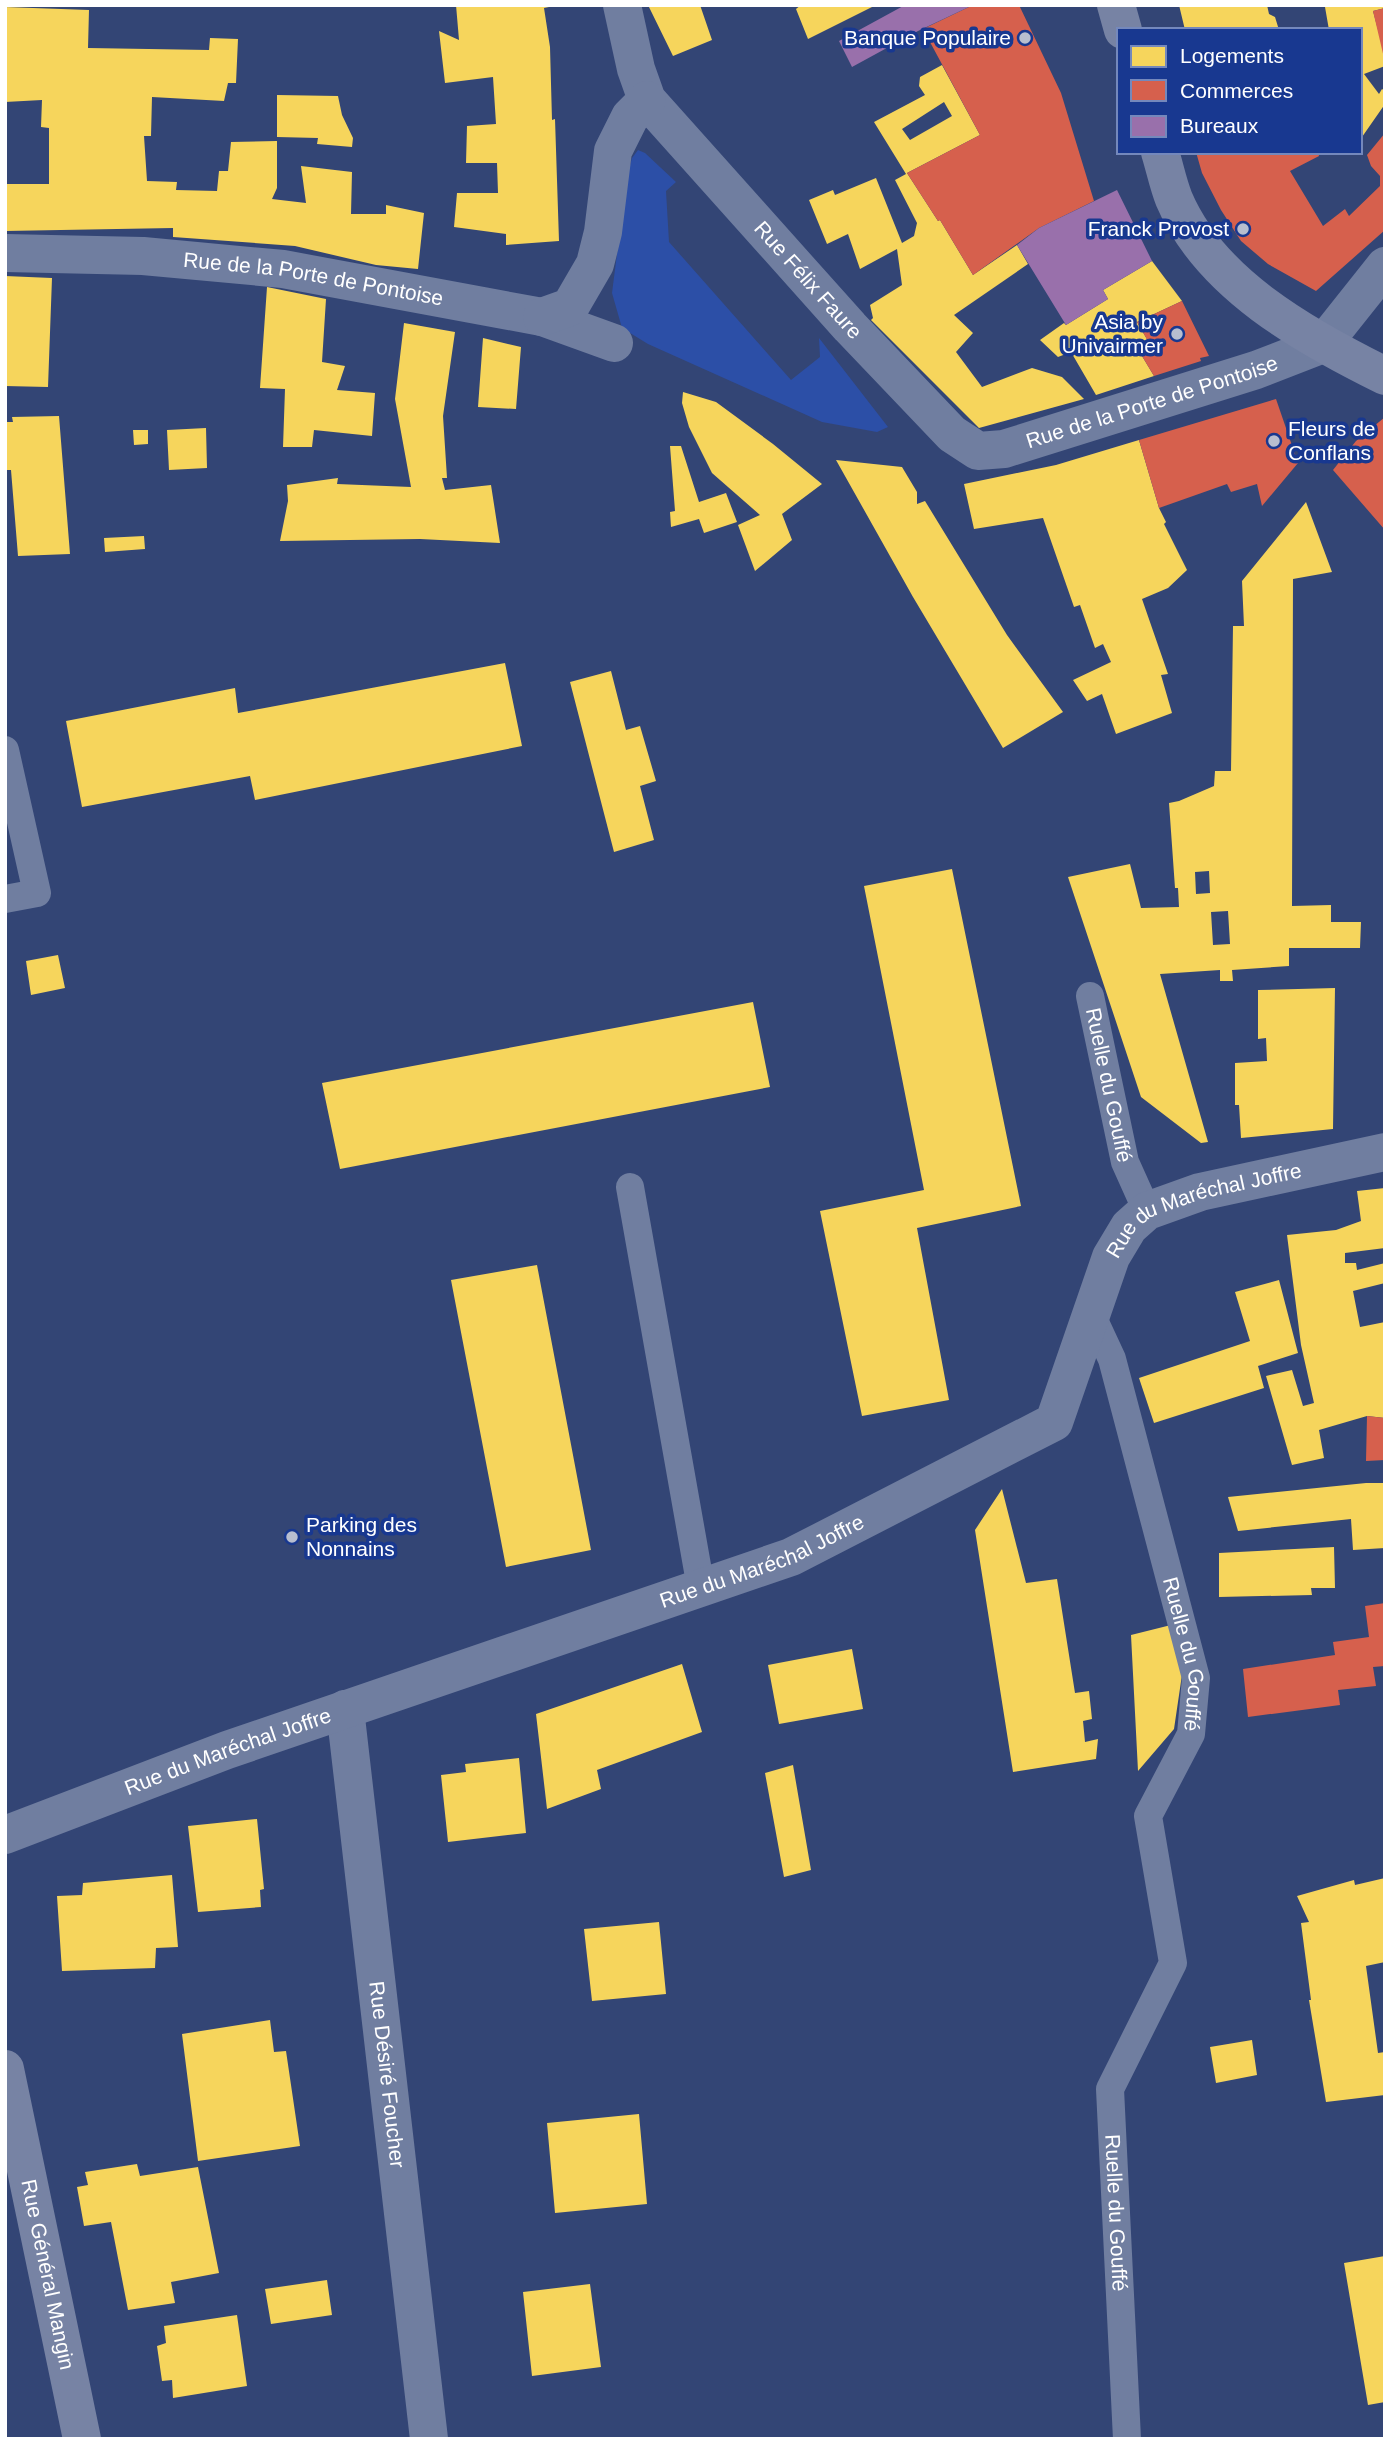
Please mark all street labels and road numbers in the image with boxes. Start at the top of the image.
street label: Rue Félix Faure [750,216,867,343]
street label: Rue de la Porte de Pontoise [182,248,445,309]
street label: Rue de la Porte de Pontoise [1023,351,1281,452]
street label: Ruelle du Gouffé [1082,1006,1137,1164]
street label: Rue du Maréchal Joffre [1101,1158,1304,1262]
street label: Rue du Maréchal Joffre [657,1510,867,1612]
street label: Ruelle du Gouffé [1159,1574,1209,1732]
street label: Rue du Maréchal Joffre [121,1703,334,1799]
street label: Rue Désiré Foucher [365,1980,410,2169]
street label: Ruelle du Gouffé [1101,2134,1132,2292]
street label: Rue Général Mangin [17,2177,79,2372]

